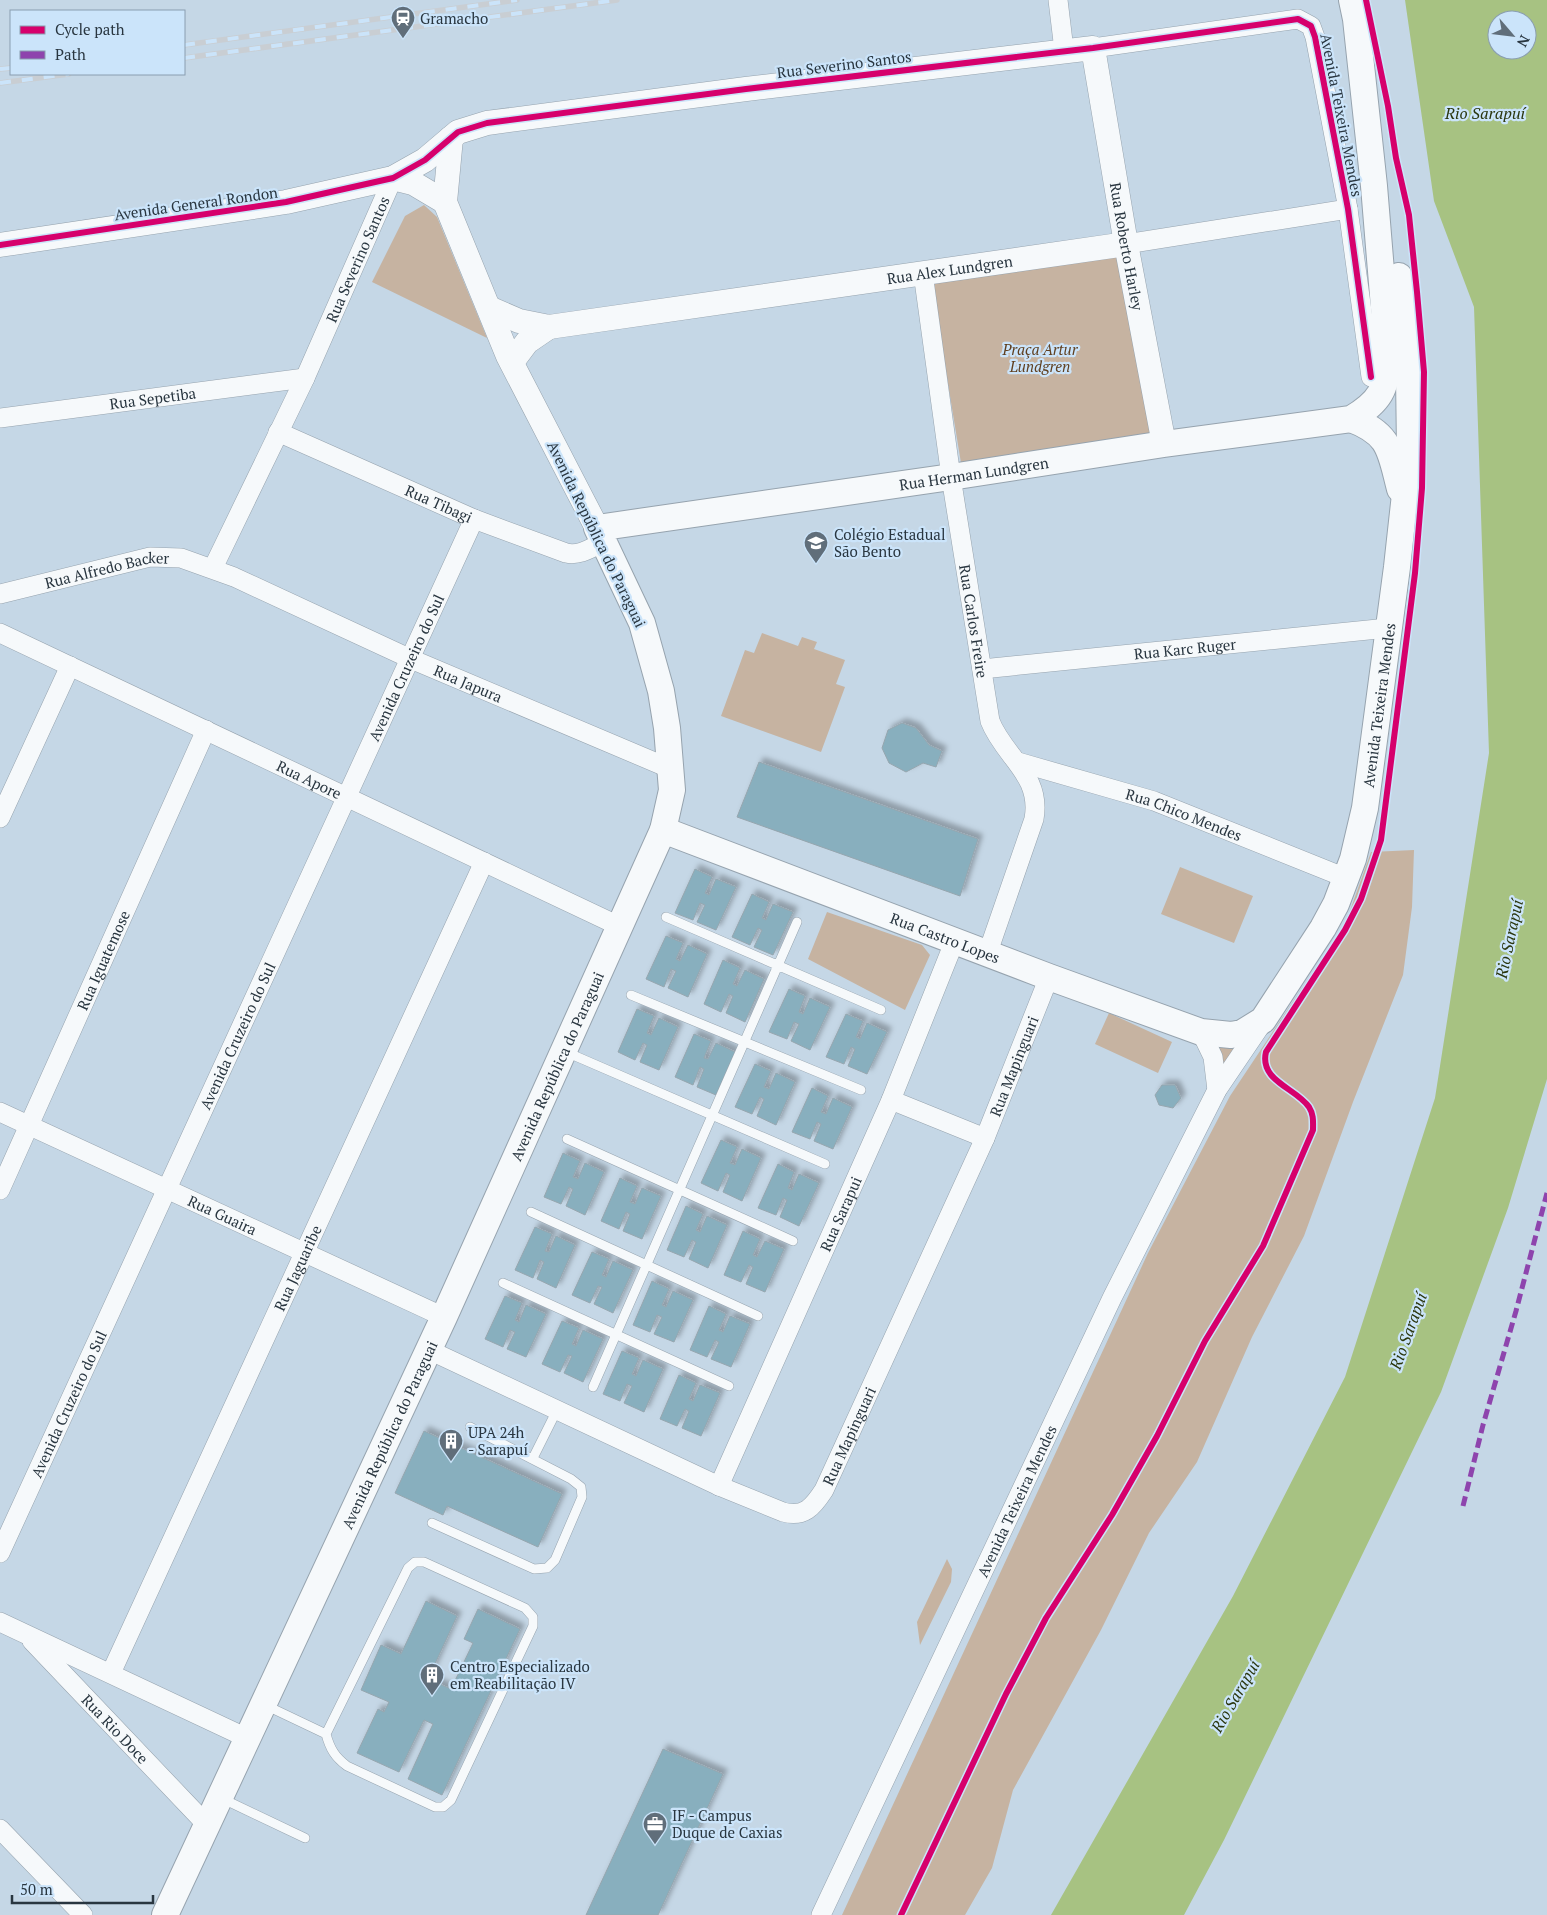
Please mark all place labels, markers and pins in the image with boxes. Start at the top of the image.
station icon: Gramacho [390,5,416,39]
place label: Gramacho [420,8,488,28]
place label: Colégio Estadual São Bento [834,524,945,561]
school or university icon: Colégio Estadual São Bento [803,530,829,564]
place label: UPA 24h - Sarapuí [468,1422,528,1459]
building icon: UPA 24h - Sarapuí [438,1428,464,1462]
place label: Centro Especializado em Reabilitação IV [450,1656,590,1693]
building icon: Centro Especializado em Reabilitação IV [419,1662,445,1696]
place label: IF - Campus Duque de Caxias [672,1805,782,1842]
office icon: IF - Campus Duque de Caxias [642,1811,668,1845]

